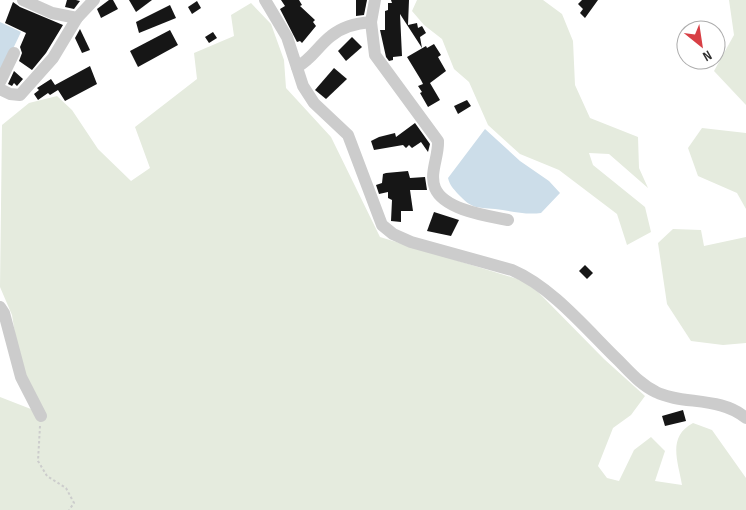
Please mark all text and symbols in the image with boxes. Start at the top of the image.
north arrow [676,20,726,70]
text: N [700,47,715,65]

